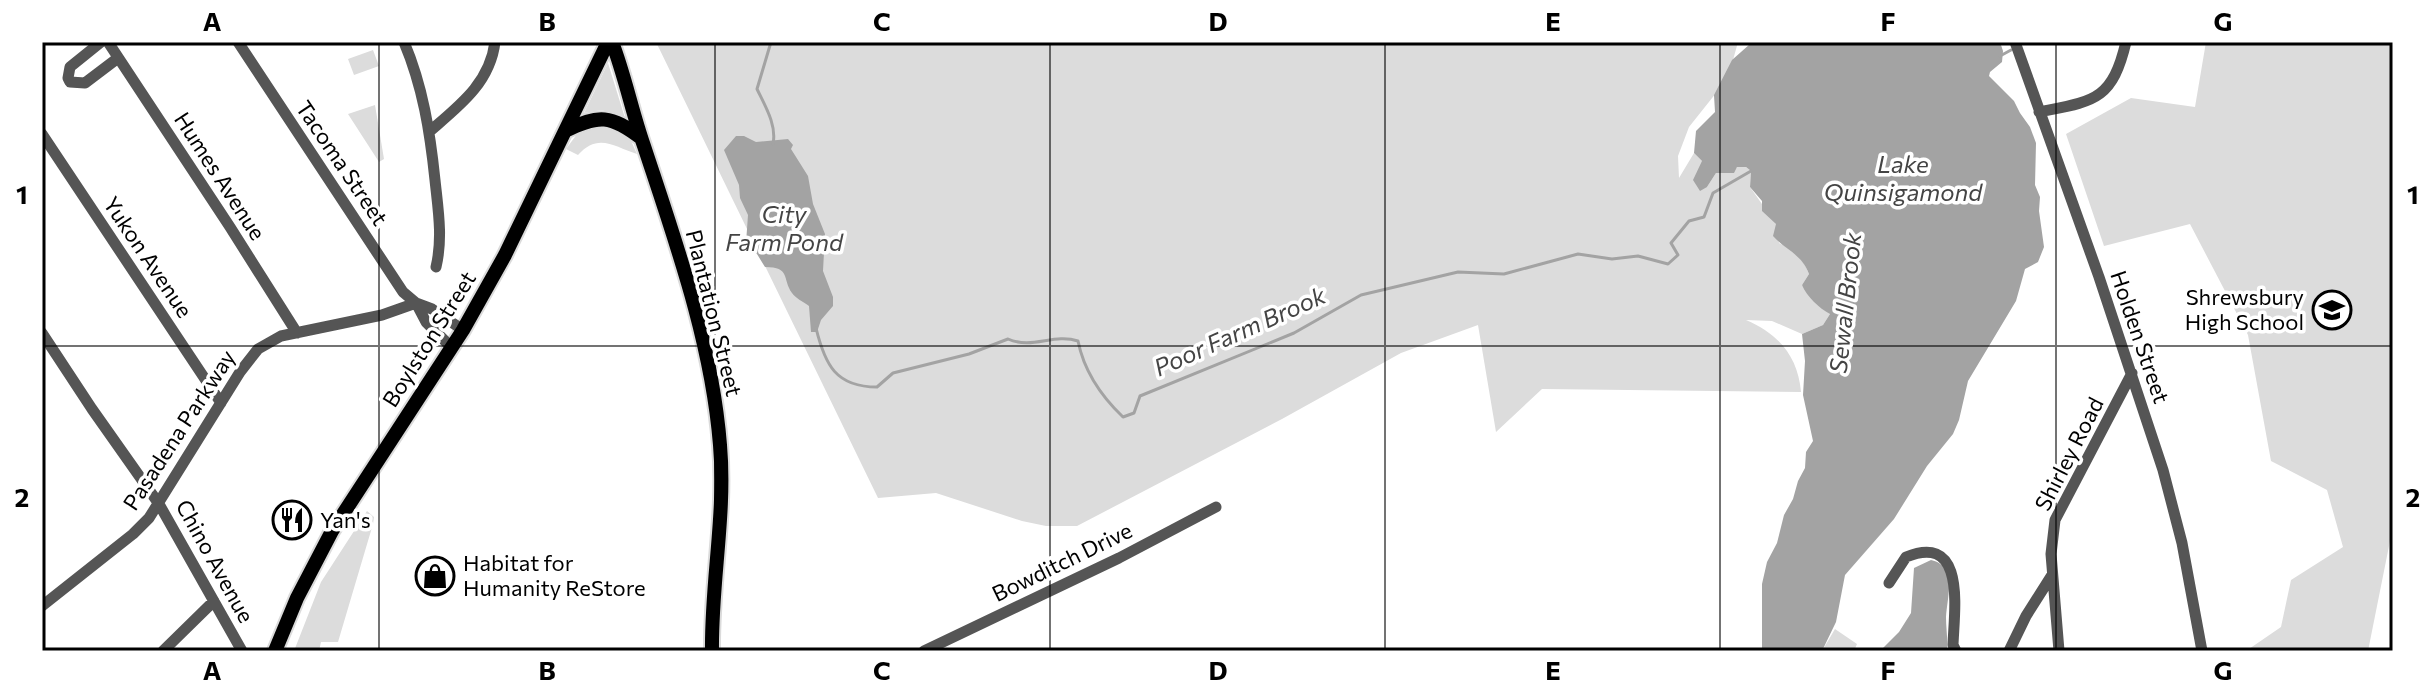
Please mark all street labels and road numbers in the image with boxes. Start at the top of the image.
street label: Tacoma Street [291,95,394,230]
street label: Humes Avenue [169,107,272,245]
street label: Yukon Avenue [98,191,199,322]
street label: Plantation Street [681,227,748,399]
street label: Boylston Street [376,266,481,412]
street label: Holden Street [2105,267,2176,407]
street label: Pasadena Parkway [117,345,240,515]
street label: Shirley Road [2028,392,2109,515]
street label: Chino Avenue [171,494,260,627]
street label: Bowditch Drive [987,516,1136,607]

